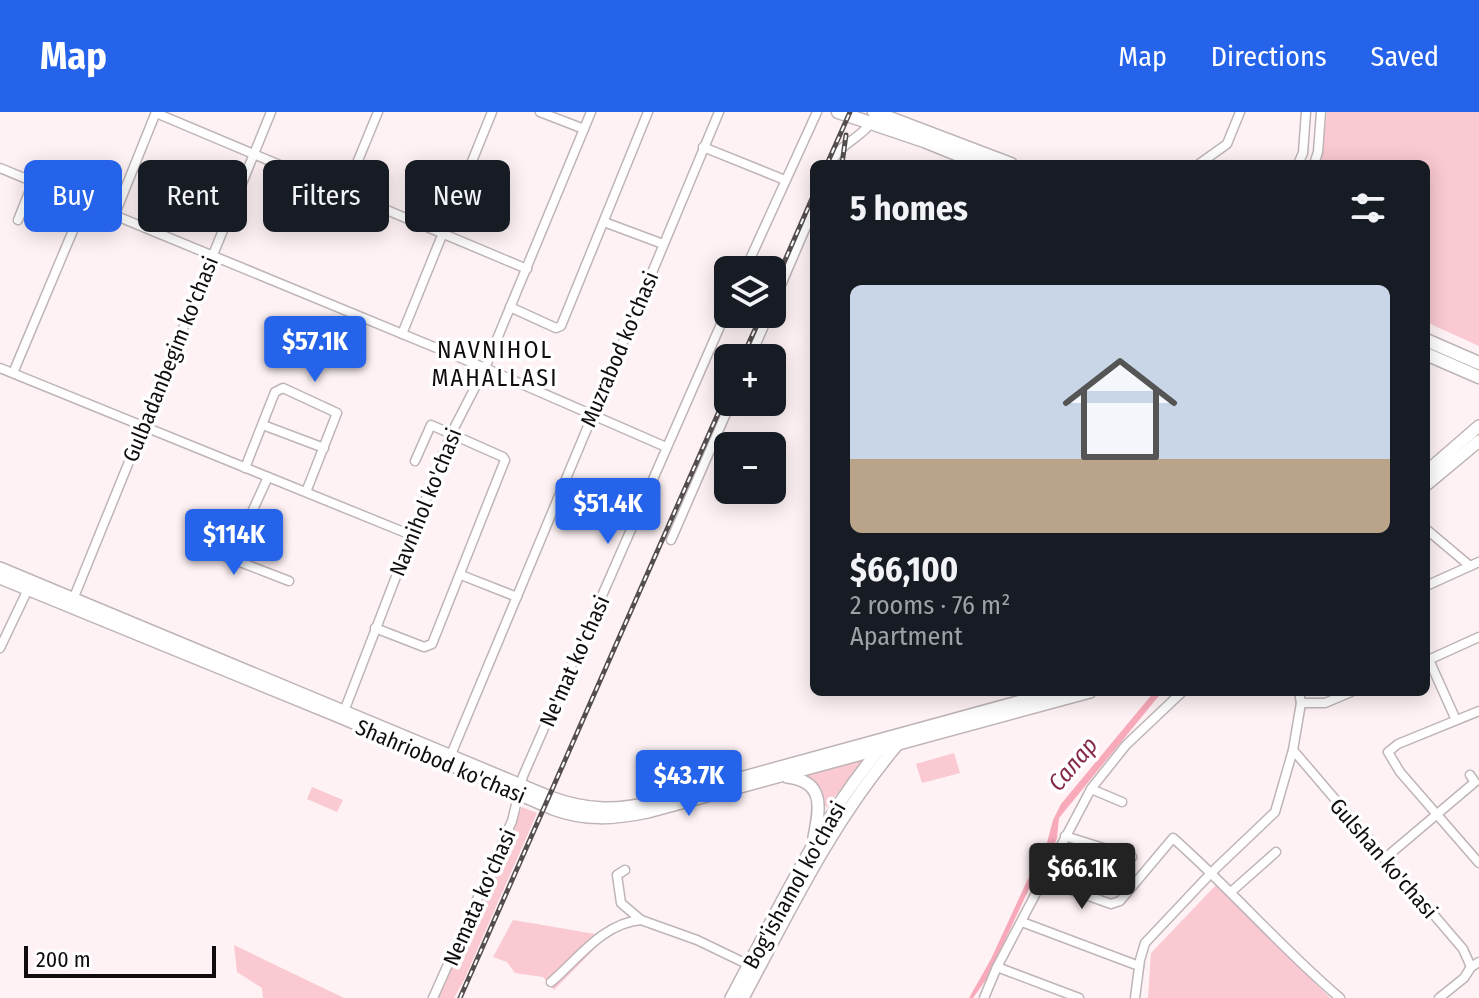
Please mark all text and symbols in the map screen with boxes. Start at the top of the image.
text: Map [40,33,107,79]
text: Map [1118,40,1167,73]
text: Directions [1211,40,1327,73]
text: Saved [1371,40,1439,73]
chip: Buy [24,160,122,232]
chip: Rent [138,160,247,232]
chip: Filters [263,160,389,232]
chip: New [405,160,510,232]
icon: filters [1346,186,1390,230]
text: 5 homes [850,188,968,229]
street label: Gulbadanbegim ko'chasi [117,253,224,466]
map controls [714,256,786,504]
button: layers [714,256,786,328]
street label: Muzrabod ko'chasi [575,267,664,431]
pin: $57.1K [250,316,380,384]
text: $57.1K [282,326,348,357]
district label: NAVNIHOL MAHALLASI [432,336,558,392]
icon: home [1048,337,1192,481]
button: + [714,344,786,416]
street label: Navnihol ko'chasi [384,424,467,580]
button: − [714,432,786,504]
pin: $51.4K [543,478,673,546]
text: $51.4K [573,488,643,519]
pin: $114K [178,509,290,577]
text: $114K [203,519,265,550]
text: $66,100 [850,549,958,590]
text: 2 rooms · 76 m² [850,590,1010,621]
street label: Ne'mat ko'chasi [534,591,615,731]
text: Apartment [850,621,963,652]
street label: Shahriobod ko'chasi [352,713,530,809]
water label: Салар [1042,731,1104,797]
pin: $43.7K [624,750,754,818]
text: $43.7K [654,760,724,791]
street label: Gulshan ko'chasi [1324,793,1443,924]
street label: Bog'ishamol ko'chasi [737,797,852,974]
street label: Nemata ko'chasi [437,825,522,970]
pin: $66.1K [1017,843,1147,911]
text: $66.1K [1047,853,1117,884]
scale bar [24,942,216,978]
text: 200 m [36,946,91,973]

